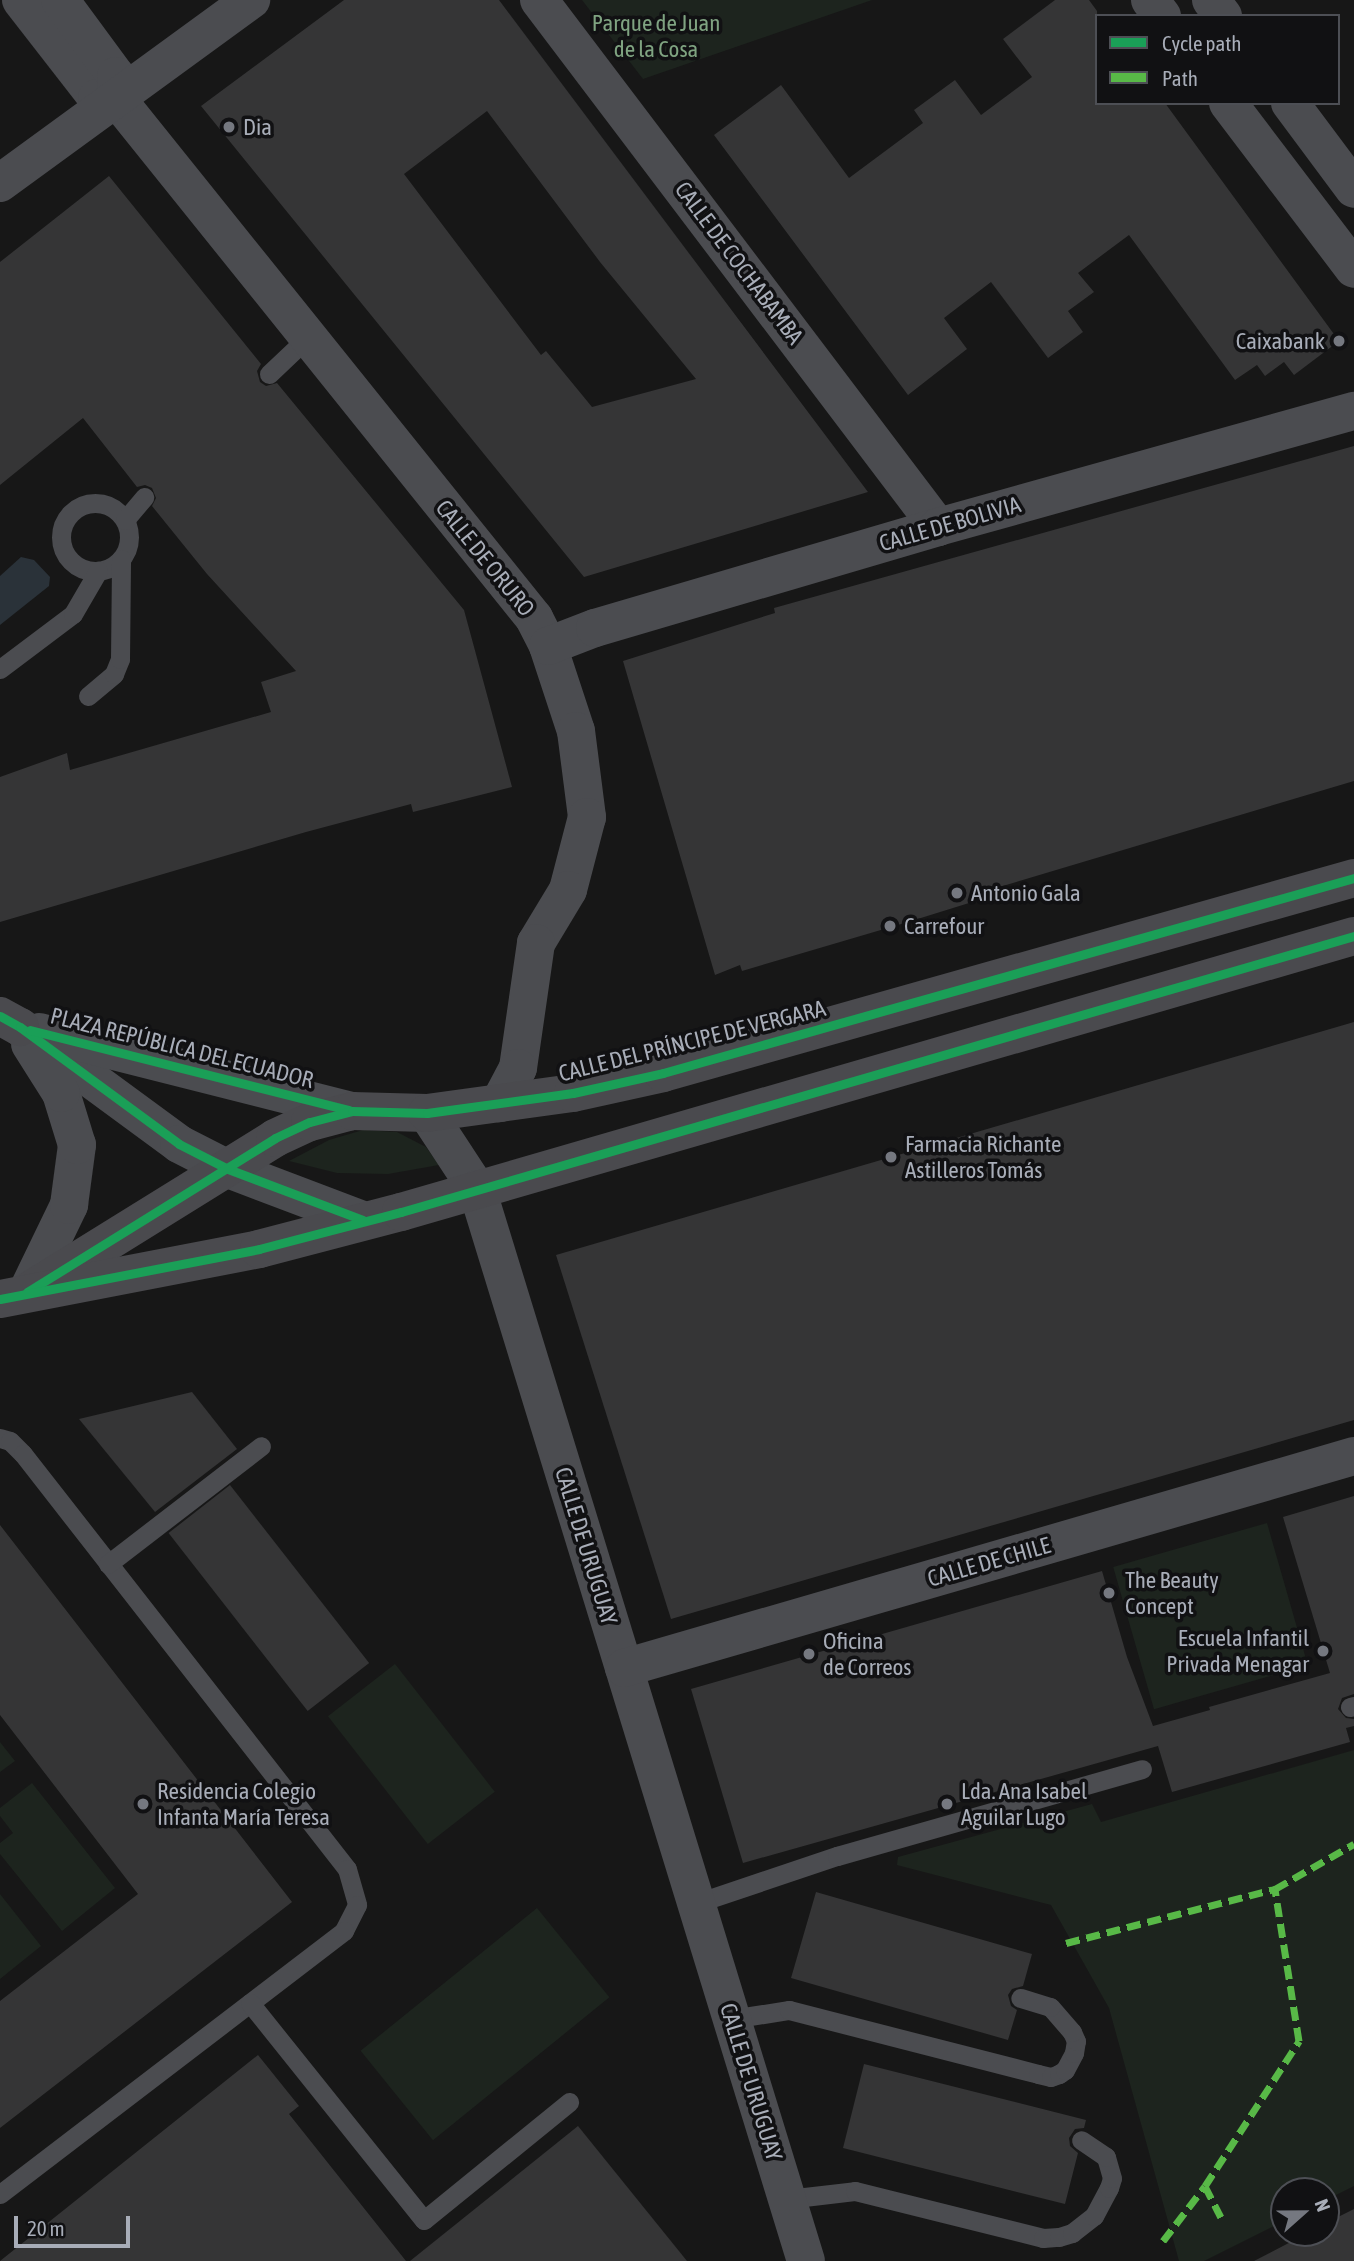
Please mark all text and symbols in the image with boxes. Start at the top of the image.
park label: Parque de Juan de la Cosa [592,9,720,63]
legend [1095,14,1340,105]
text: Cycle path [1162,31,1241,55]
text: Path [1162,66,1198,90]
place label: Dia [243,113,272,141]
marker: Dia [221,119,237,135]
street label: CALLE DE COCHABAMBA [669,176,809,350]
place label: Caixabank [1236,327,1325,355]
marker: Caixabank [1331,333,1347,349]
street label: CALLE DE BOLIVIA [876,491,1024,557]
street label: CALLE DE ORURO [430,494,540,622]
place label: Antonio Gala [971,879,1081,907]
marker: Antonio Gala [949,885,965,901]
place label: Carrefour [904,912,984,940]
marker: Carrefour [882,918,898,934]
street label: CALLE DEL PRÍNCIPE DE VERGARA [556,994,828,1088]
street label: PLAZA REPÚBLICA DEL ECUADOR [48,1002,316,1094]
place label: Farmacia Richante Astilleros Tomás [905,1130,1061,1184]
marker: Farmacia Richante Astilleros Tomás [883,1149,899,1165]
street label: CALLE DE URUGUAY [549,1464,623,1628]
street label: CALLE DE CHILE [924,1531,1054,1593]
place label: The Beauty Concept [1125,1566,1219,1620]
marker: The Beauty Concept [1099,1583,1119,1603]
place label: Escuela Infantil Privada Menagar [1166,1624,1309,1678]
place label: Oficina de Correos [823,1627,911,1681]
marker: Escuela Infantil Privada Menagar [1315,1643,1331,1659]
marker: Oficina de Correos [801,1646,817,1662]
place label: Residencia Colegio Infanta María Teresa [157,1777,330,1831]
place label: Lda. Ana Isabel Aguilar Lugo [961,1777,1087,1831]
marker: Residencia Colegio Infanta María Teresa [135,1796,151,1812]
marker: Lda. Ana Isabel Aguilar Lugo [939,1796,955,1812]
street label: CALLE DE URUGUAY [714,2000,788,2164]
north arrow [1270,2177,1340,2247]
text: N [1310,2196,1335,2214]
scale bar [18,2202,133,2246]
text: 20 m [27,2216,65,2240]

